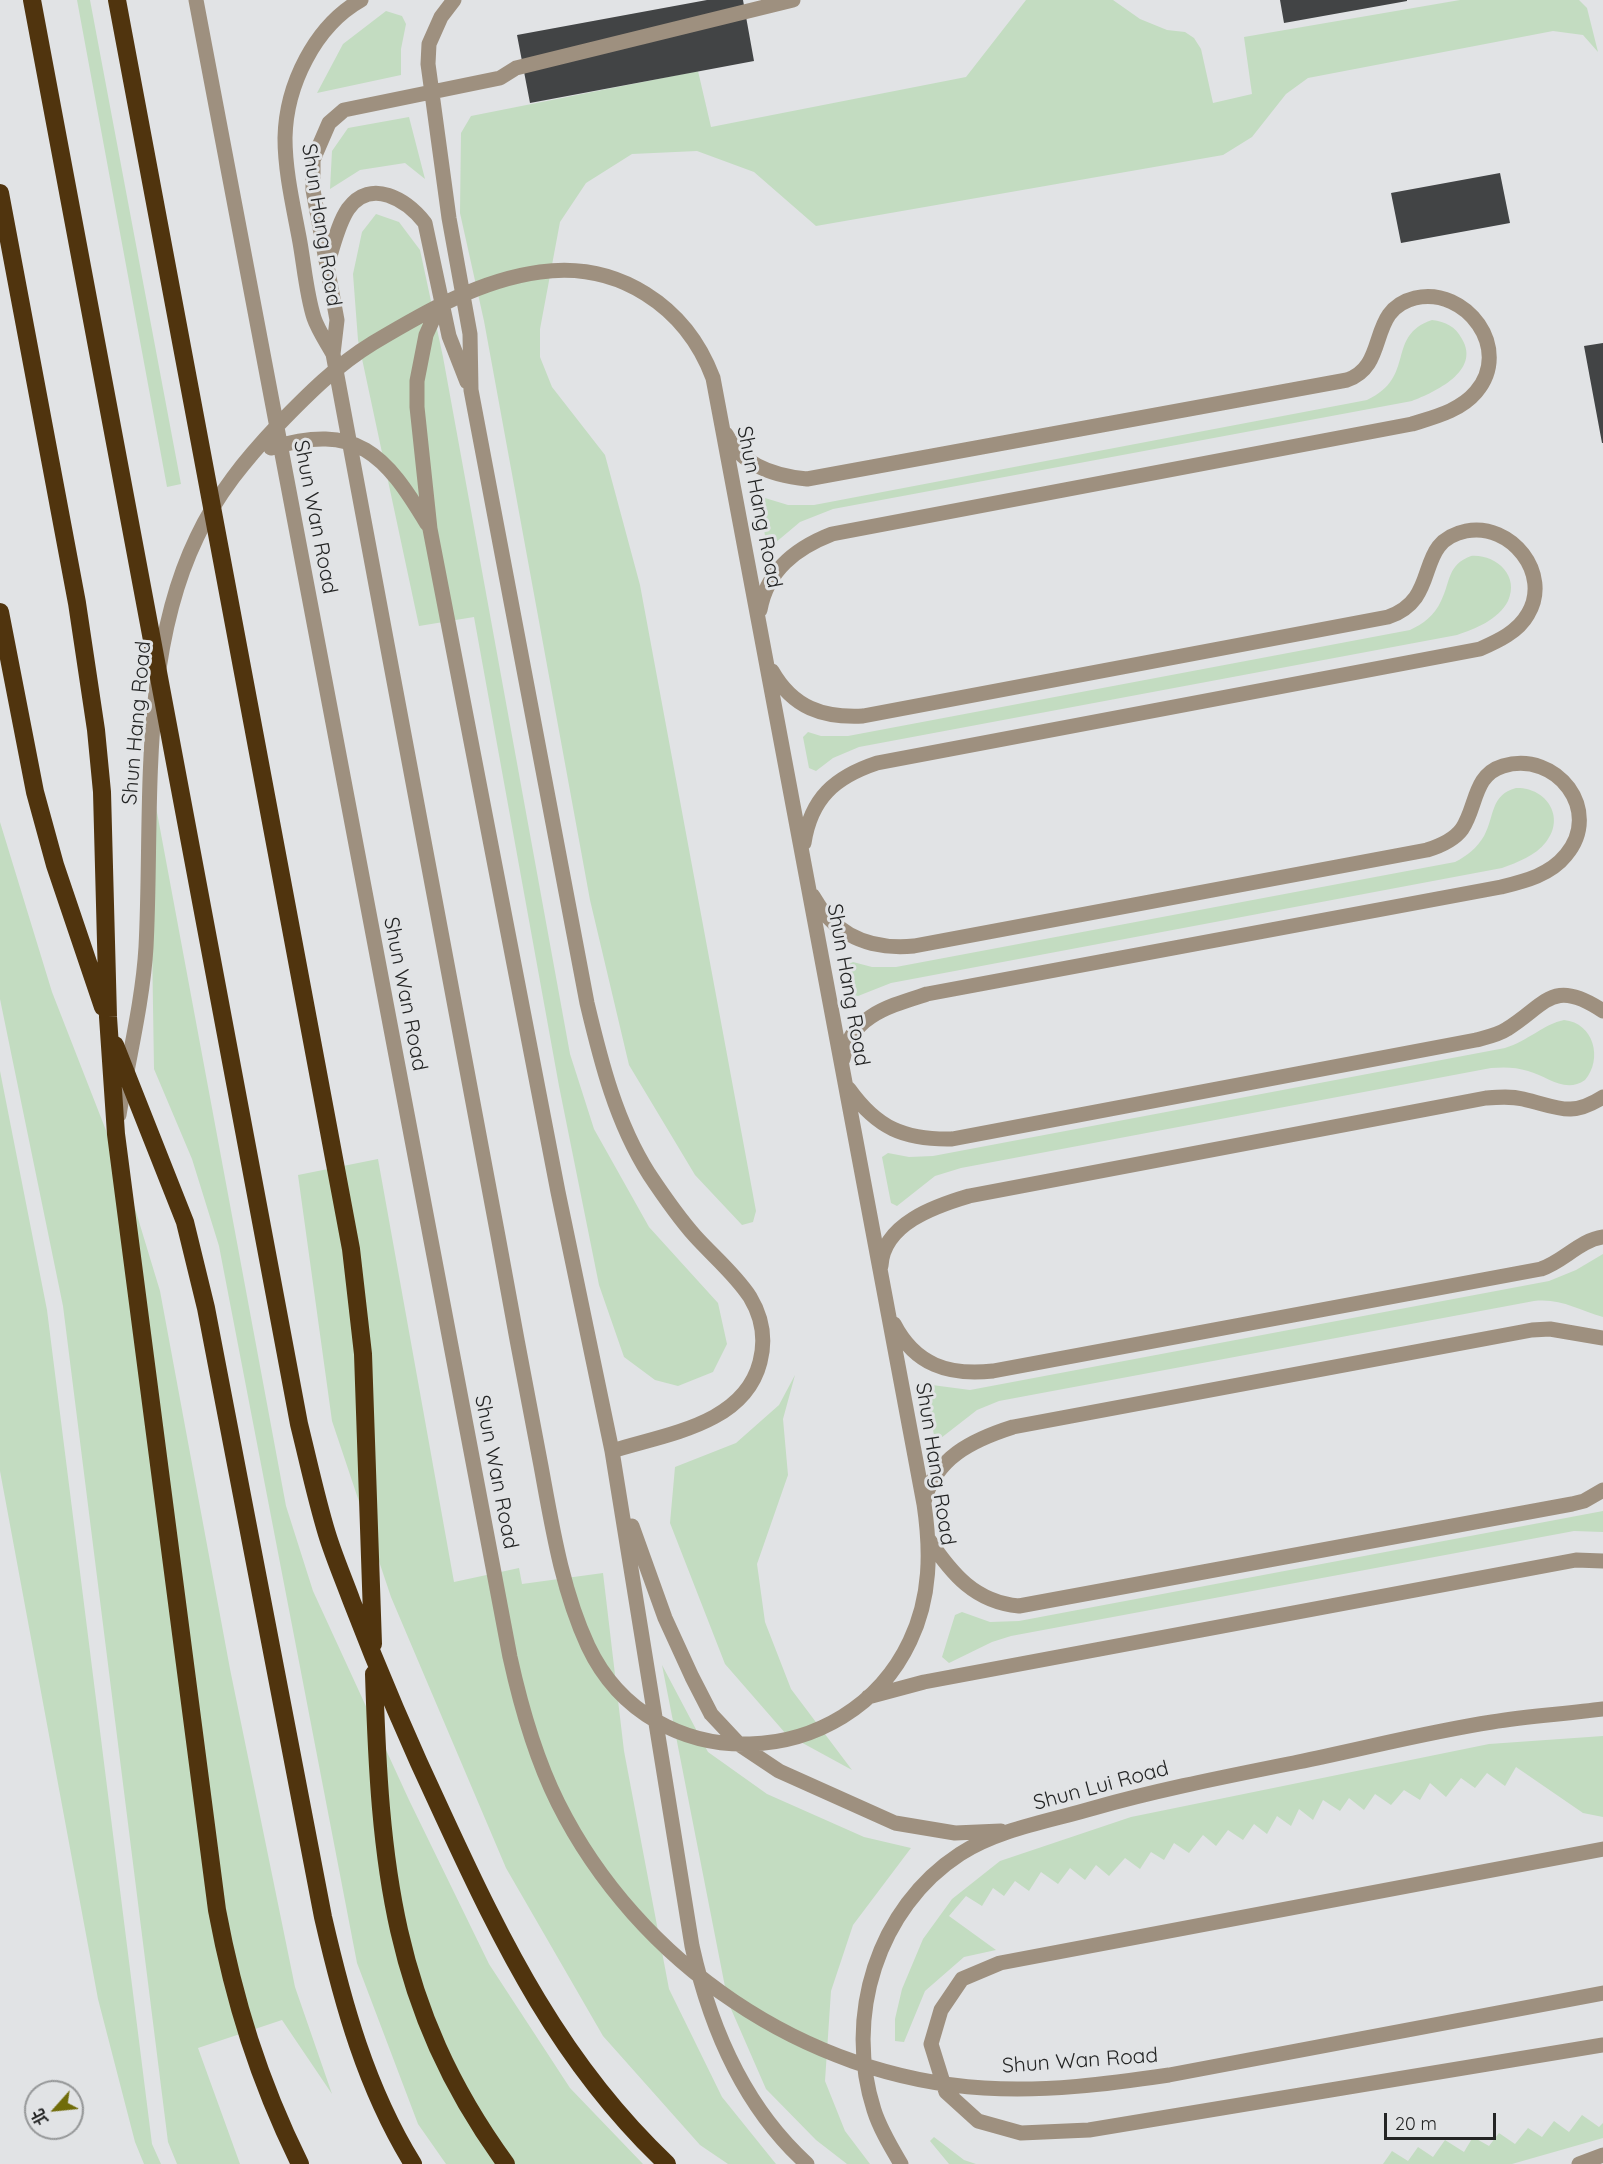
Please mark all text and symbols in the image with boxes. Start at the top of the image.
street label: Shun Hang Road [296,142,346,308]
street label: Shun Hang Road [731,424,787,590]
street label: Shun Wan Road [288,438,342,596]
street label: Shun Hang Road [117,640,157,806]
street label: Shun Hang Road [821,902,875,1068]
street label: Shun Wan Road [378,915,432,1073]
street label: Shun Hang Road [910,1381,960,1547]
street label: Shun Wan Road [469,1393,523,1551]
street label: Shun Lui Road [1031,1756,1171,1816]
street label: Shun Wan Road [1001,2043,1159,2079]
north arrow [24,2080,84,2140]
scale bar [1387,2101,1500,2139]
text: 北 [27,2106,52,2129]
text: 20 m [1395,2112,1437,2135]

